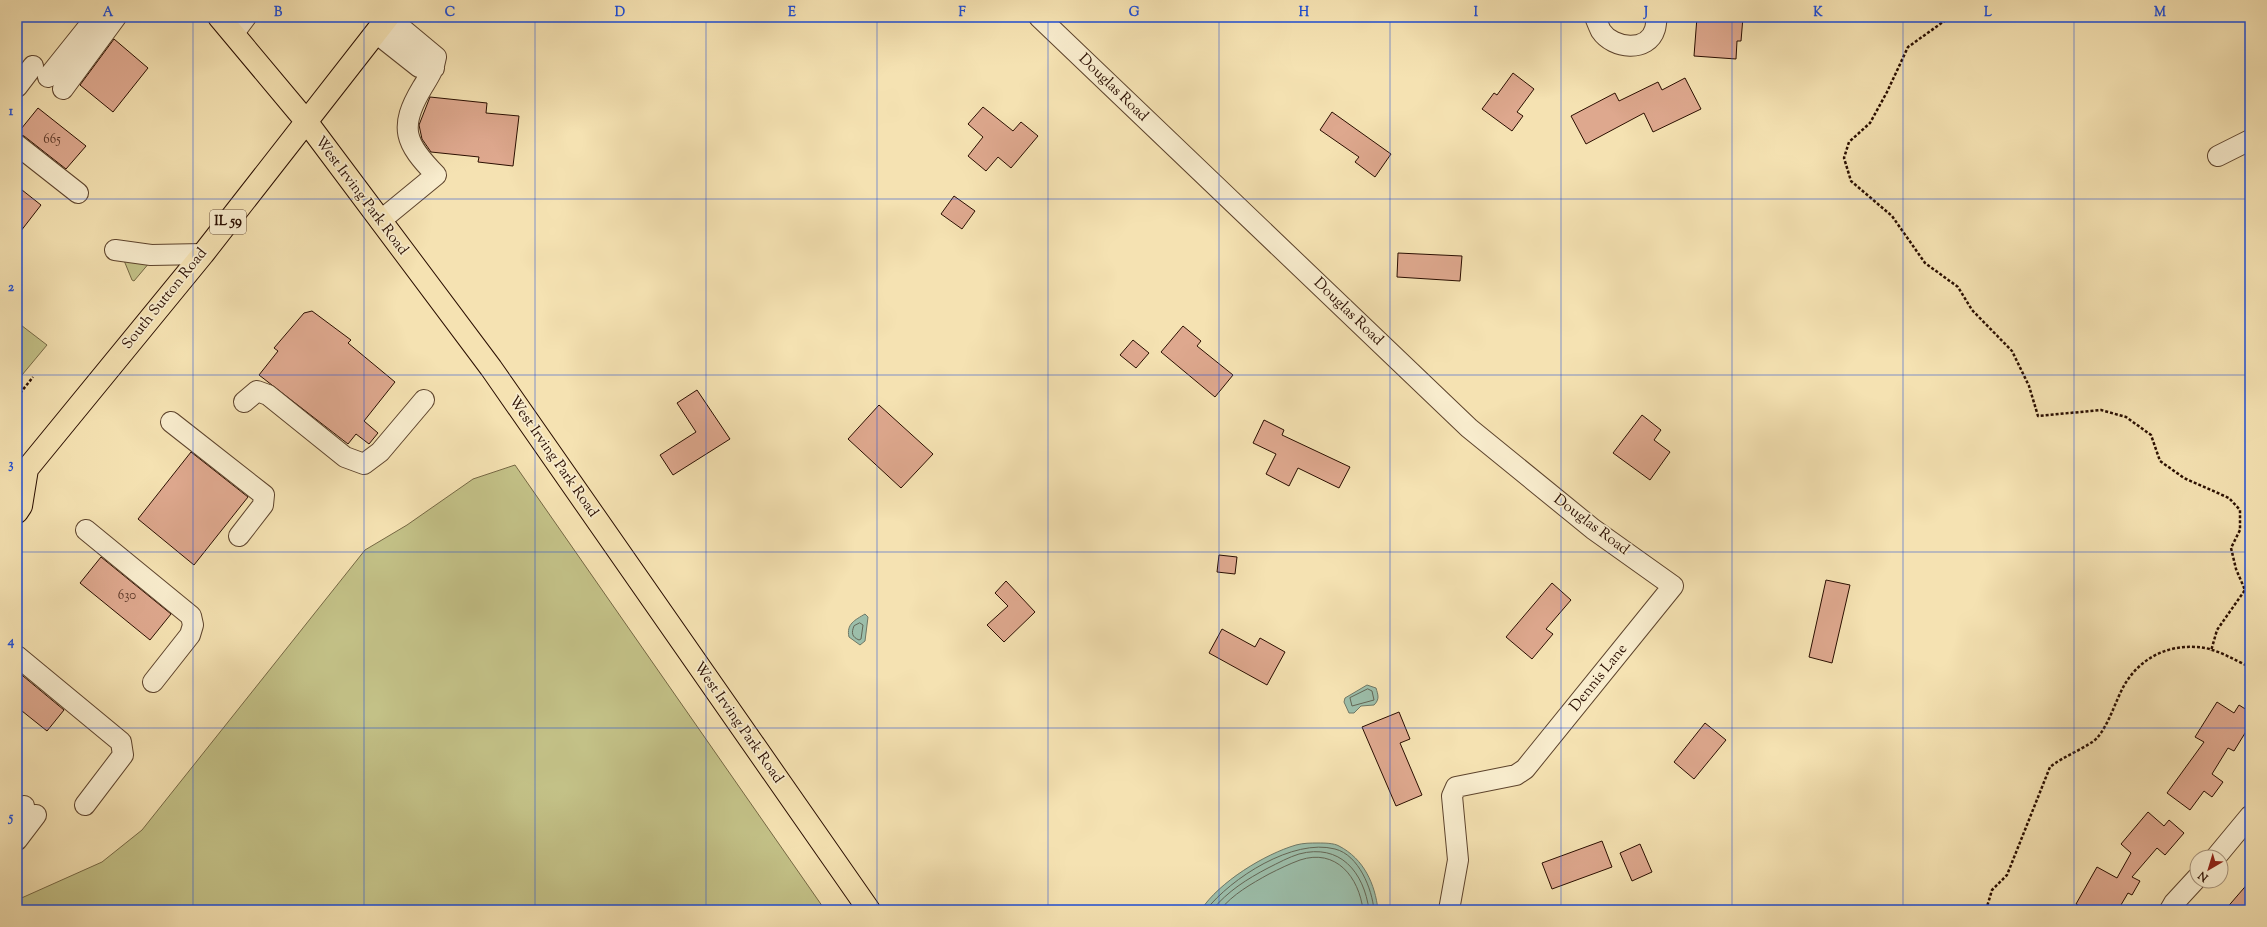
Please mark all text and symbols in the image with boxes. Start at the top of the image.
text: A [103,4,114,22]
text: B [274,4,283,22]
text: C [445,4,455,22]
text: D [615,4,625,22]
text: E [788,4,796,22]
text: F [958,4,966,22]
text: G [1129,4,1140,22]
text: H [1299,4,1310,22]
text: I [1474,4,1479,22]
text: J [1643,4,1648,22]
text: K [1813,4,1823,22]
text: L [1984,4,1992,22]
text: M [2154,4,2166,22]
street label: Douglas Road [1073,49,1153,127]
text: 1 [9,103,14,121]
house number: 665 [43,131,61,149]
street label: West Irving Park Road [309,132,413,260]
road number: IL 59 [210,210,246,234]
street label: South Sutton Road [118,244,213,354]
street label: Douglas Road [1308,273,1388,351]
text: 2 [8,279,15,297]
street label: West Irving Park Road [503,392,603,522]
text: 3 [8,456,14,474]
street label: Douglas Road [1549,490,1634,561]
house number: 630 [118,587,136,605]
text: 4 [7,633,15,651]
street label: Dennis Lane [1565,640,1633,716]
street label: West Irving Park Road [688,658,788,788]
text: 5 [8,809,14,827]
north arrow [2189,849,2229,889]
text: N [2195,867,2213,886]

